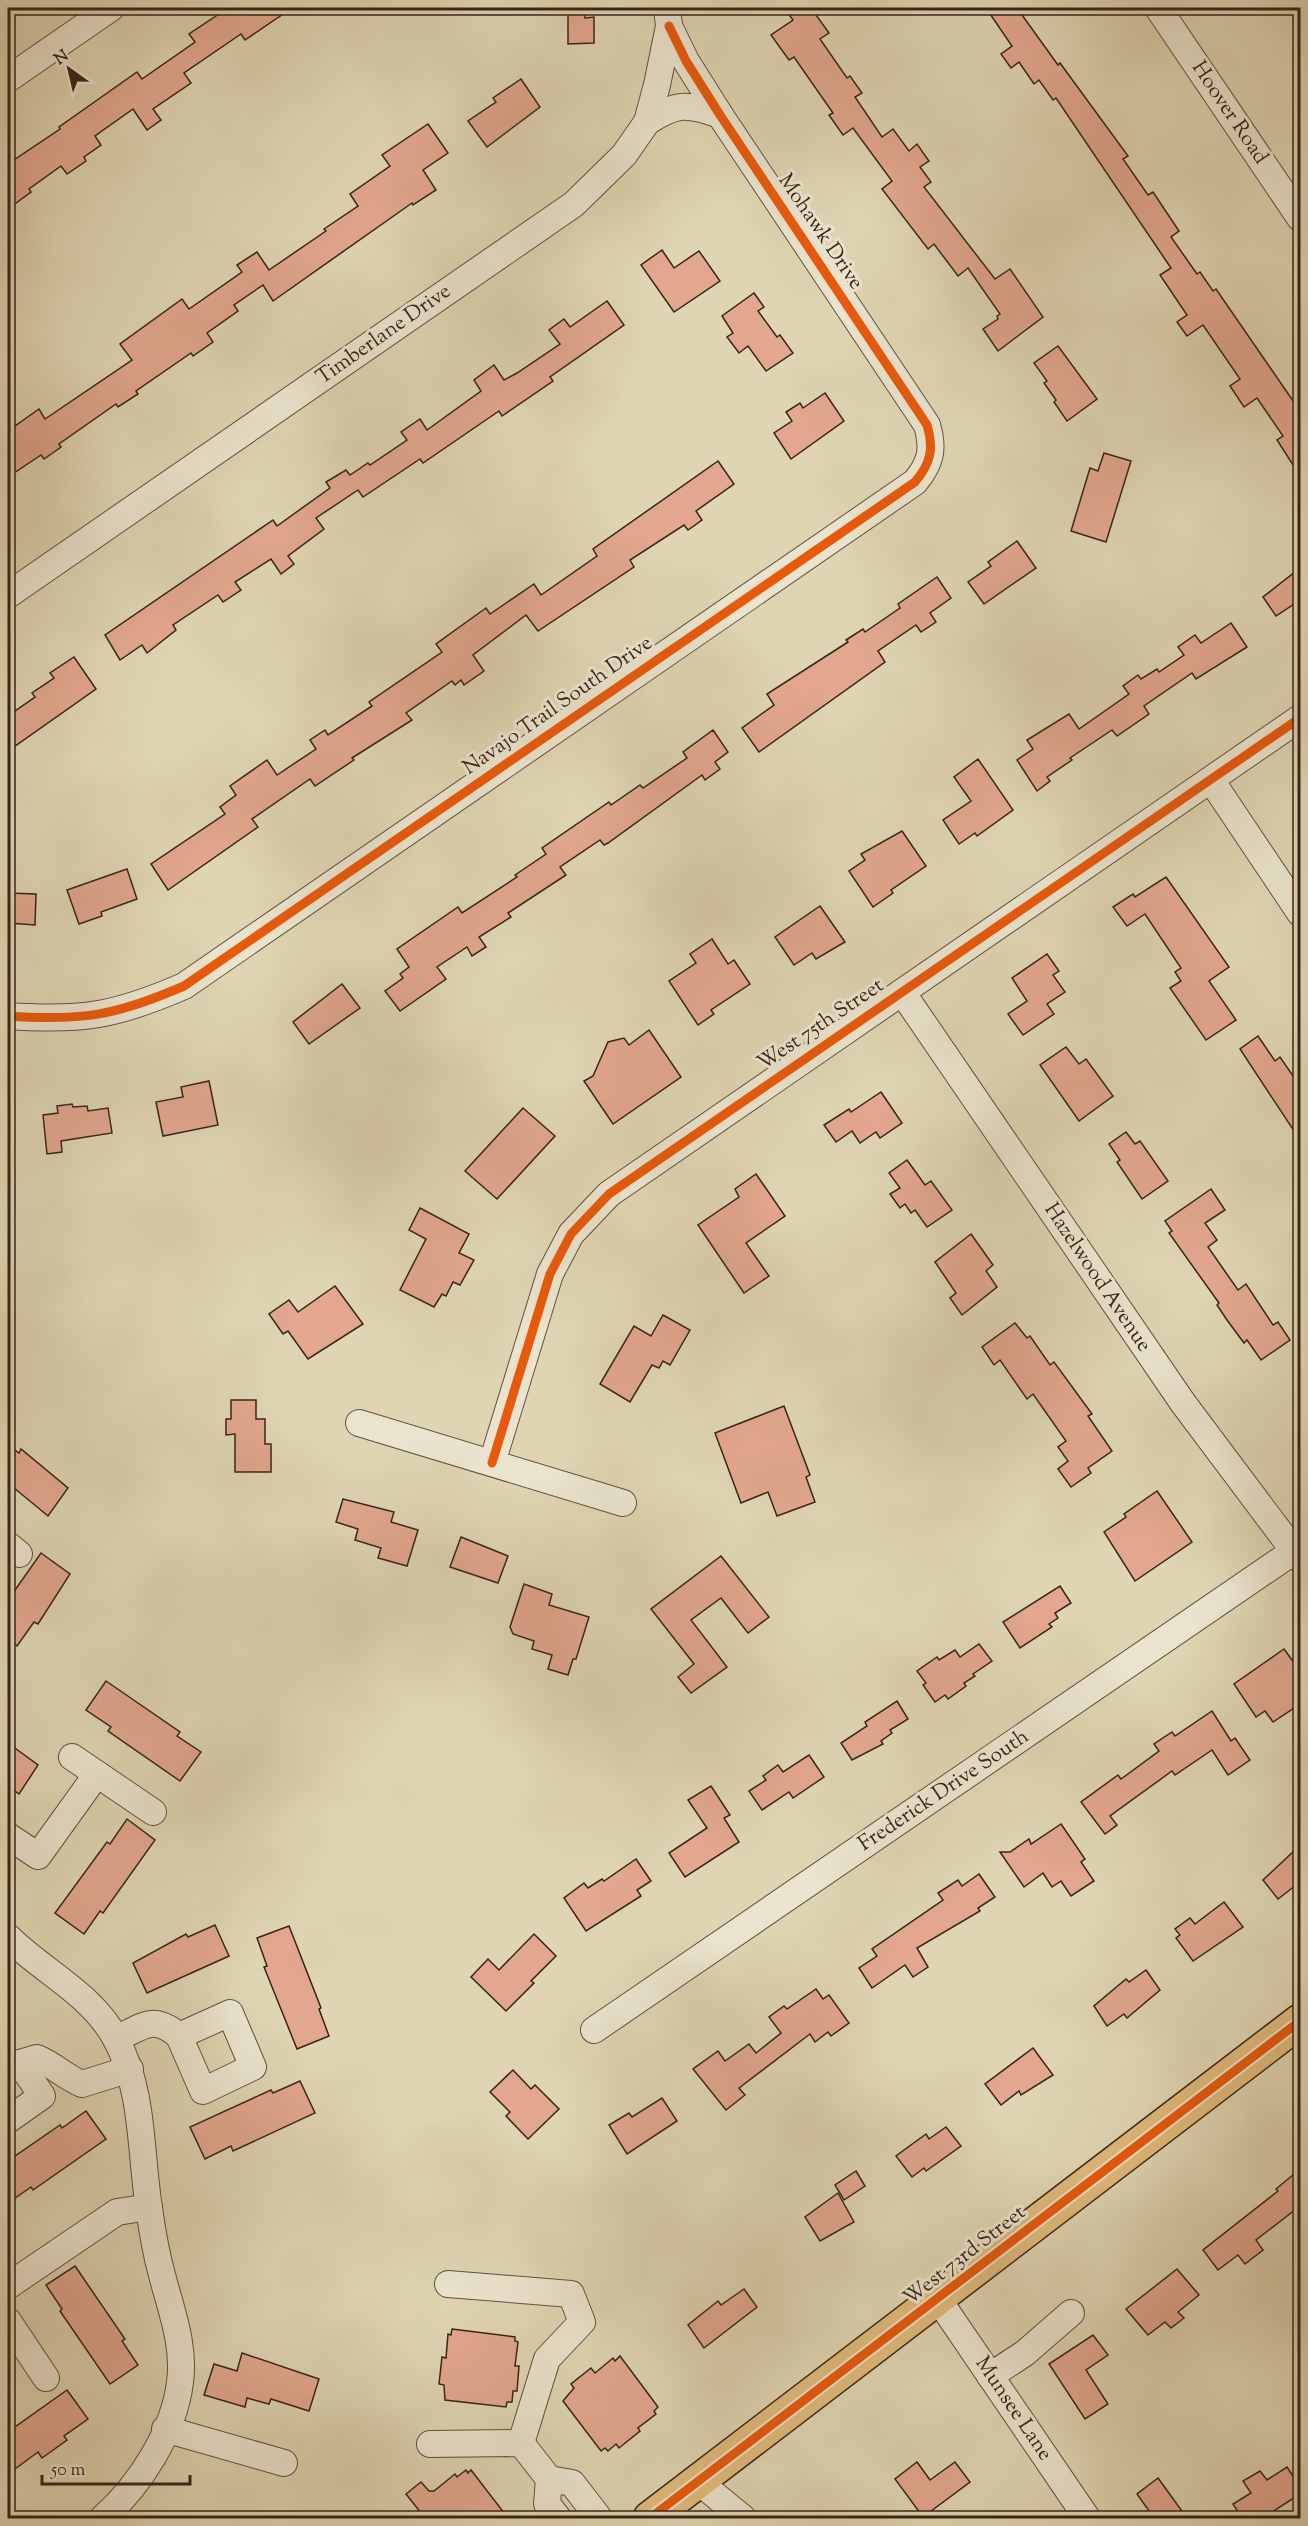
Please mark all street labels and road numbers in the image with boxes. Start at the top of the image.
street label: Hoover Road [1183,55,1275,171]
street label: Mohawk Drive [770,168,870,296]
street label: Timberlane Drive [311,277,457,393]
street label: Navajo Trail South Drive [457,629,659,783]
street label: West 75th Street [752,971,890,1079]
street label: Hazelwood Avenue [1036,1197,1158,1359]
street label: Frederick Drive South [853,1723,1035,1859]
street label: West 73rd Street [897,2199,1033,2313]
street label: Munsee Lane [967,2351,1059,2467]

